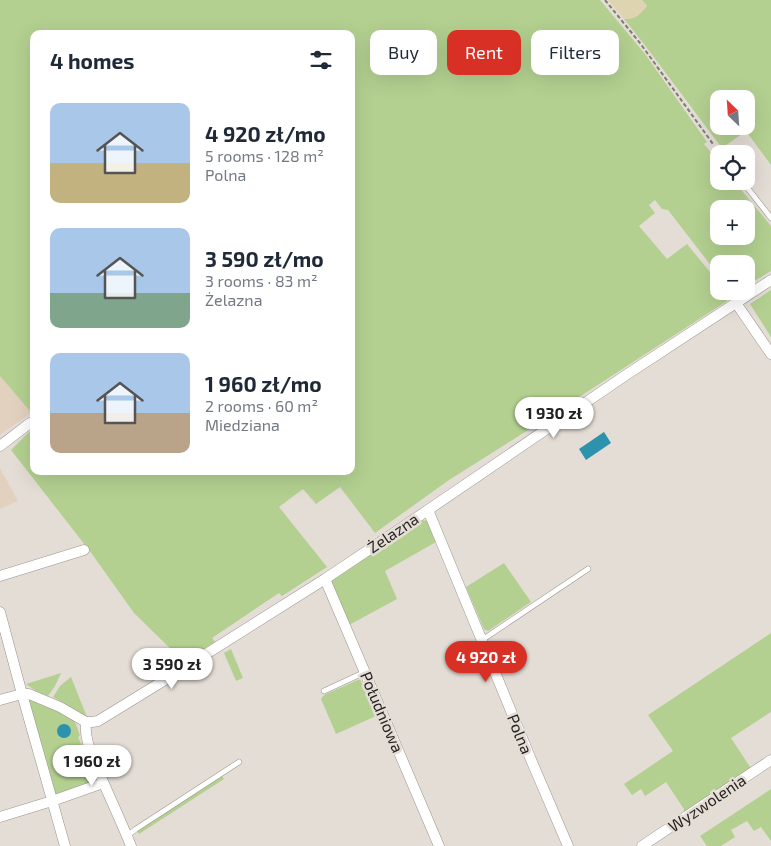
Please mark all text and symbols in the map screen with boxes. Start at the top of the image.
chip: Buy [370,30,437,75]
chip: Rent [447,30,521,75]
chip: Filters [531,30,619,75]
icon: filters [307,46,335,74]
text: 4 homes [50,48,134,73]
north arrow [710,90,755,135]
map controls [710,90,755,300]
text: 4 920 zł/mo [205,121,326,146]
icon: home [90,123,150,183]
button: locate [710,145,755,190]
text: 5 rooms · 128 m² [205,146,324,165]
text: Polna [205,165,246,184]
button: + [710,200,755,245]
text: 3 590 zł/mo [205,246,324,271]
icon: home [90,248,150,308]
button: − [710,255,755,300]
text: 3 rooms · 83 m² [205,271,318,290]
text: Żelazna [205,290,262,309]
text: 1 960 zł/mo [205,371,322,396]
icon: home [90,373,150,433]
text: 2 rooms · 60 m² [205,396,318,415]
pin: 1 930 zł [502,396,606,439]
text: 1 930 zł [526,403,582,422]
text: Miedziana [205,415,280,434]
street label: Żelazna [364,509,422,557]
pin: 4 920 zł [434,640,538,683]
text: 4 920 zł [456,647,516,666]
pin: 3 590 zł [120,648,224,690]
text: 3 590 zł [143,654,201,673]
street label: Południowa [357,668,408,755]
street label: Polna [504,711,537,757]
pin: 1 960 zł [40,744,144,787]
text: 1 960 zł [64,751,120,770]
street label: Wyzwolenia [664,770,749,835]

